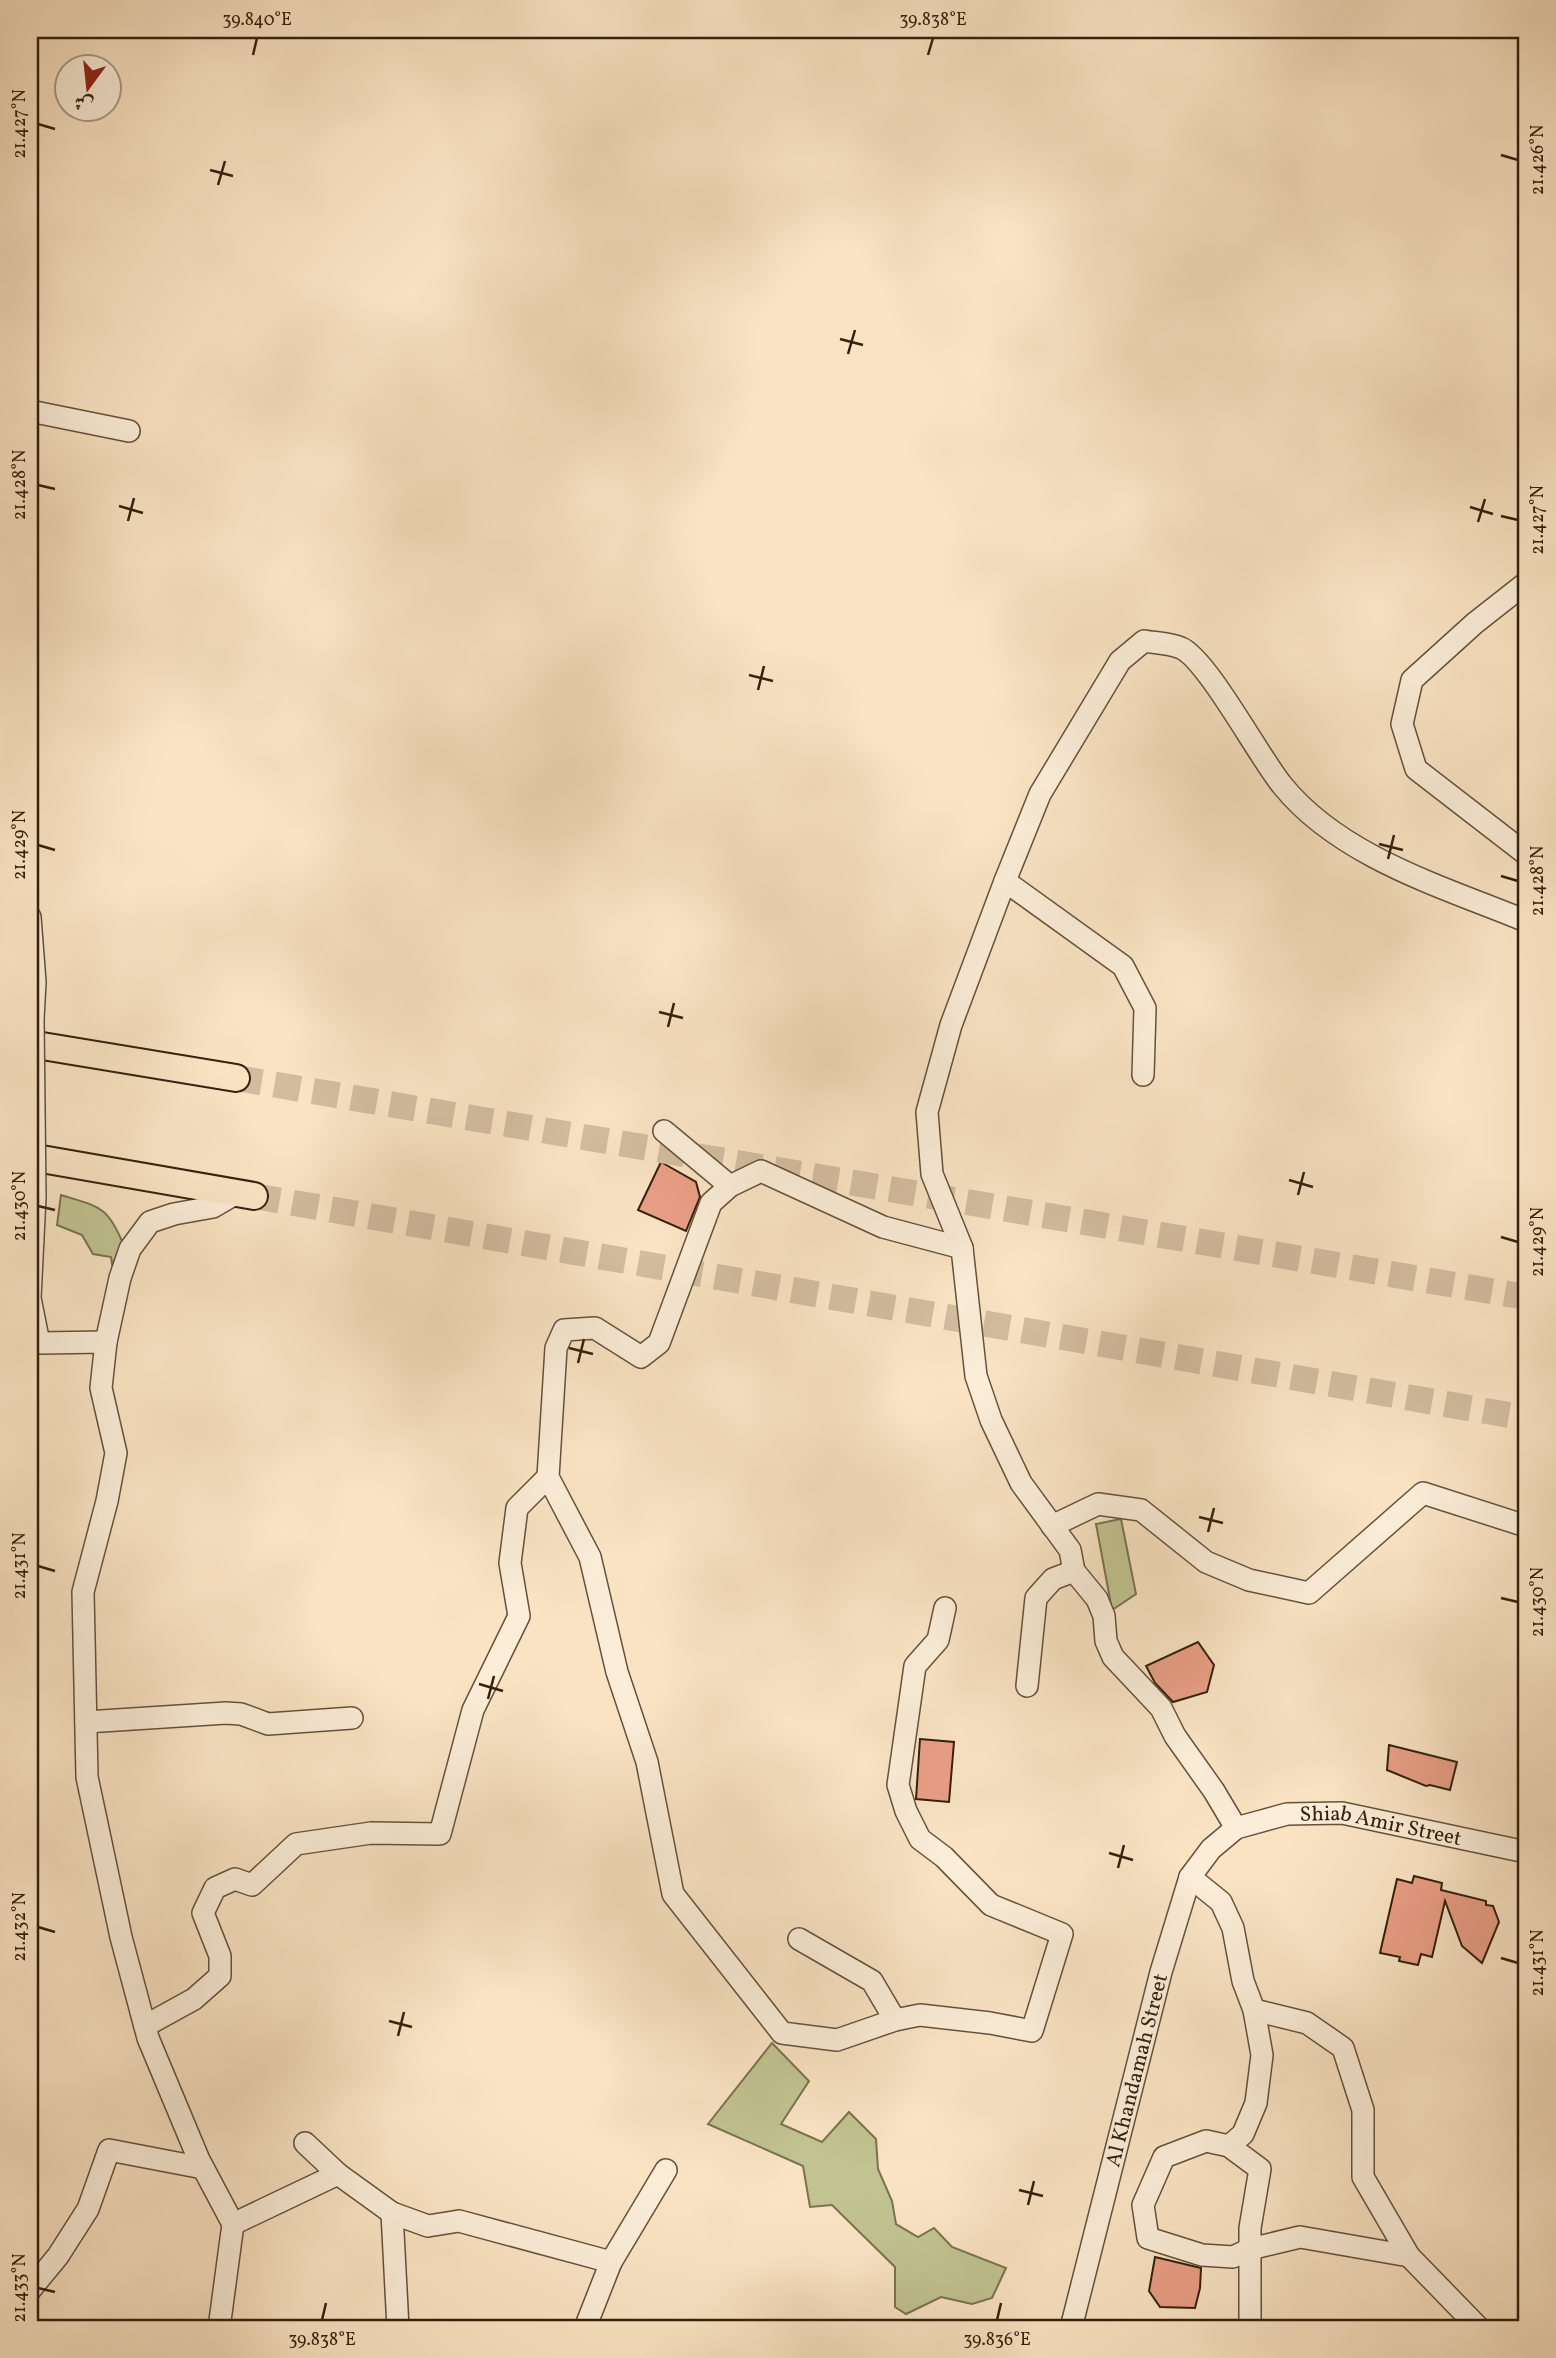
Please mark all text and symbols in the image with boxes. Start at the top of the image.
text: 39.840°E [222,8,292,33]
text: 39.838°E [899,8,967,33]
north arrow [52,52,122,122]
text: ش [72,87,97,117]
text: 21.427°N [8,89,33,159]
text: 21.426°N [1526,125,1551,195]
text: 21.428°N [8,450,33,520]
text: 21.427°N [1526,485,1551,555]
text: 21.429°N [8,810,33,880]
text: 21.428°N [1526,846,1551,916]
text: 21.430°N [8,1171,33,1241]
text: 21.429°N [1526,1207,1551,1277]
text: 21.431°N [8,1532,33,1600]
text: 21.430°N [1526,1567,1551,1637]
street label: Shiab Amir Street [1299,1800,1464,1854]
text: 21.432°N [8,1892,33,1962]
text: 21.431°N [1526,1929,1551,1997]
street label: Al Khandamah Street [1099,1971,1176,2170]
text: 21.433°N [8,2253,33,2323]
text: 39.838°E [288,2328,356,2353]
text: 39.836°E [963,2328,1031,2353]

